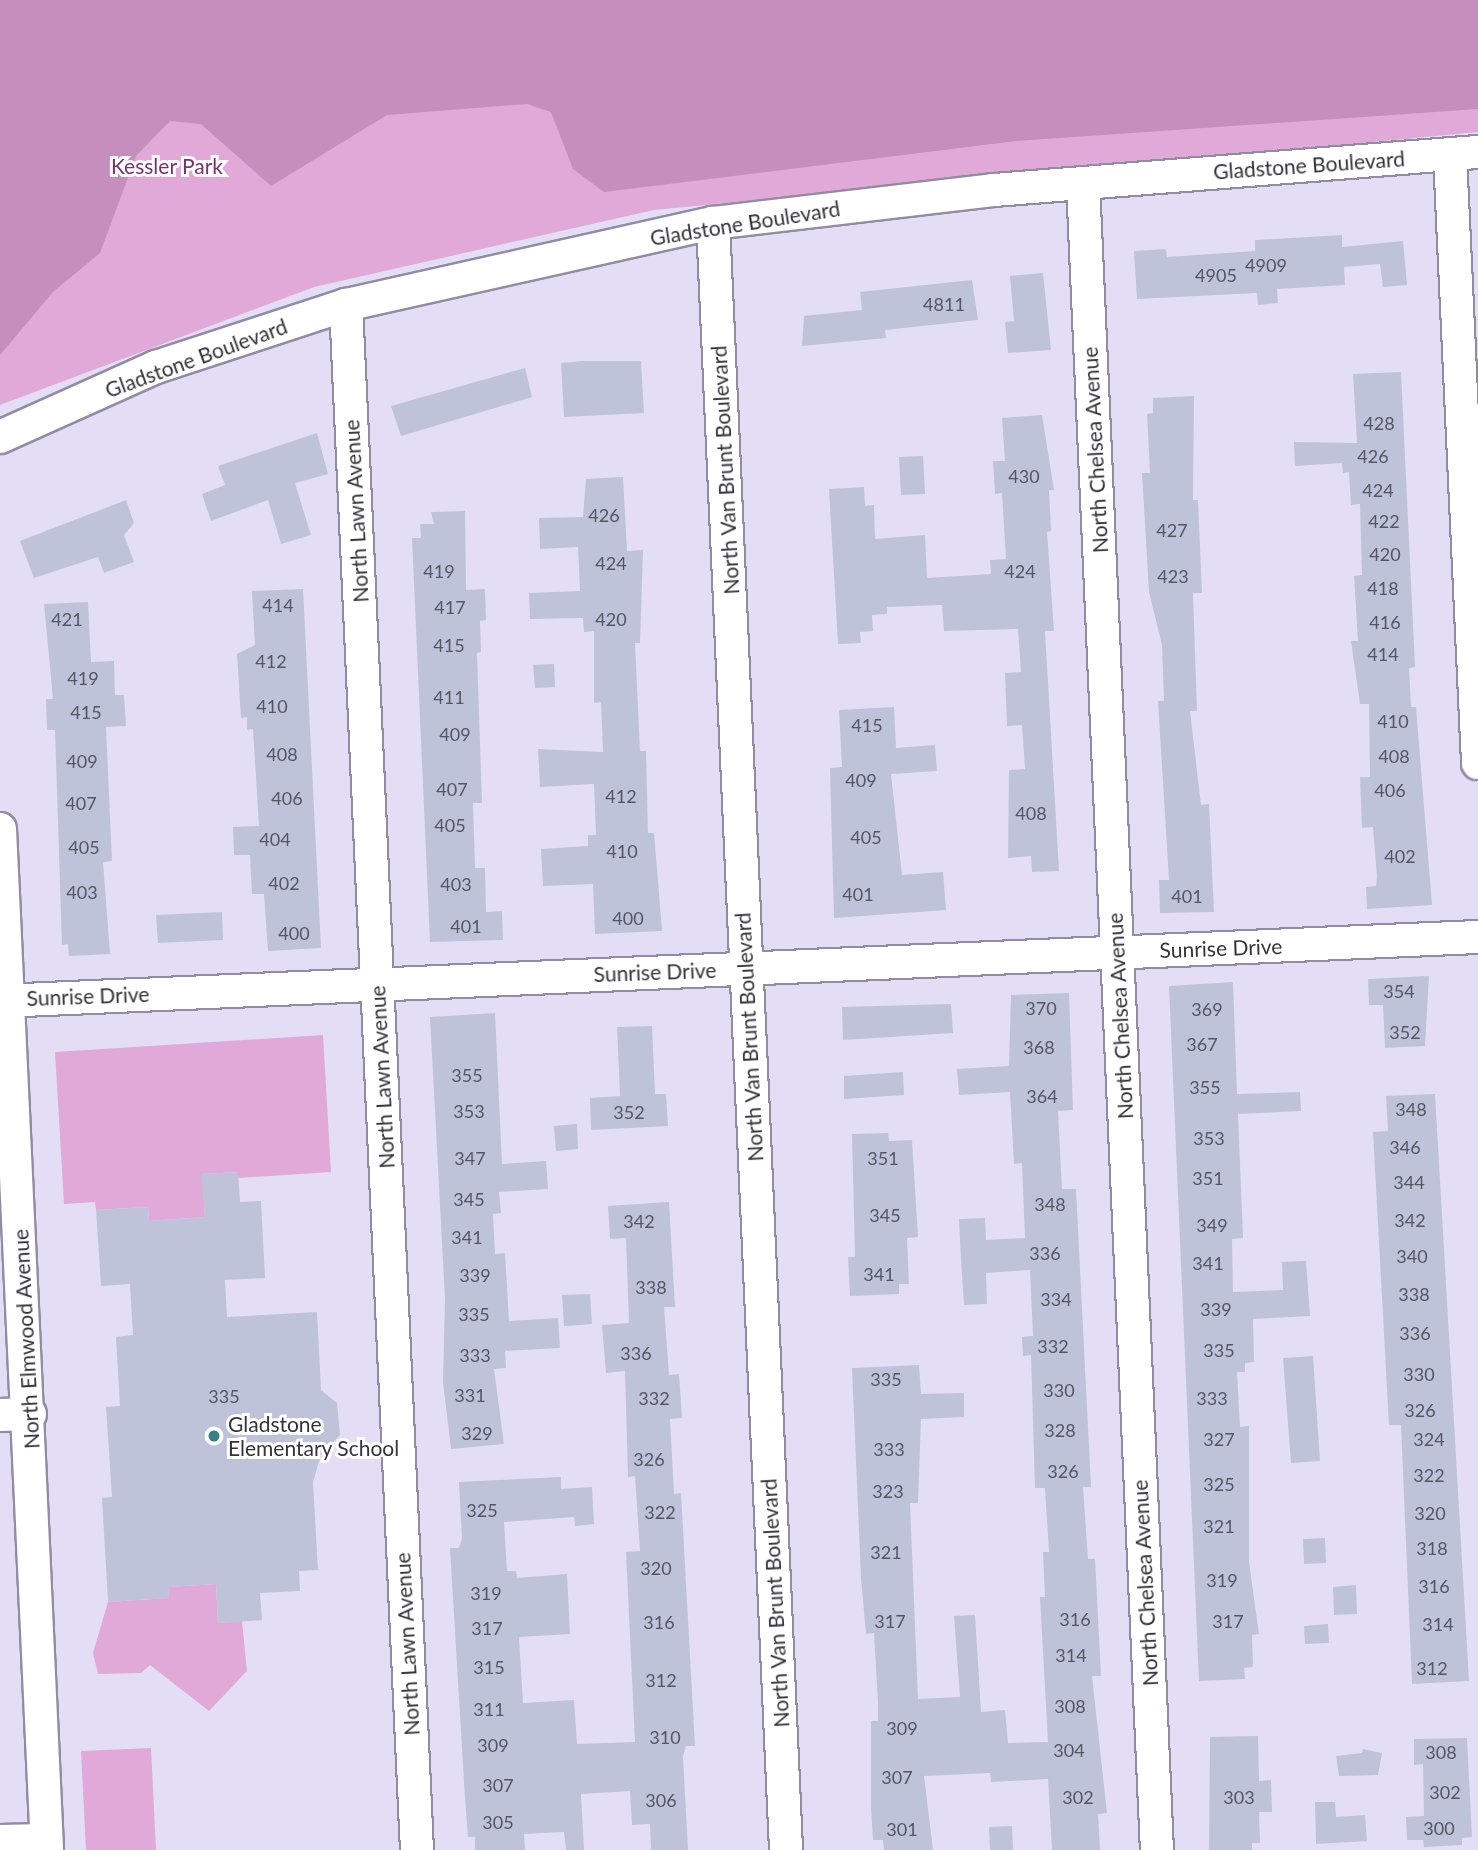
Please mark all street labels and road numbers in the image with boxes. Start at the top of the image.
street label: Gladstone Boulevard [1212,146,1406,184]
street label: Gladstone Boulevard [648,196,842,250]
street label: Gladstone Boulevard [102,313,290,403]
street label: North Van Brunt Boulevard [706,344,744,596]
street label: North Chelsea Avenue [1077,346,1113,554]
street label: North Lawn Avenue [339,418,373,604]
street label: North Van Brunt Boulevard [730,911,768,1163]
street label: North Chelsea Avenue [1102,912,1138,1120]
street label: Sunrise Drive [1159,933,1283,963]
street label: Sunrise Drive [593,957,717,987]
street label: Sunrise Drive [26,981,150,1011]
street label: North Lawn Avenue [365,984,399,1170]
street label: North Elmwood Avenue [8,1228,44,1450]
street label: North Van Brunt Boulevard [756,1477,794,1729]
street label: North Chelsea Avenue [1127,1479,1163,1687]
street label: North Lawn Avenue [390,1551,424,1737]

